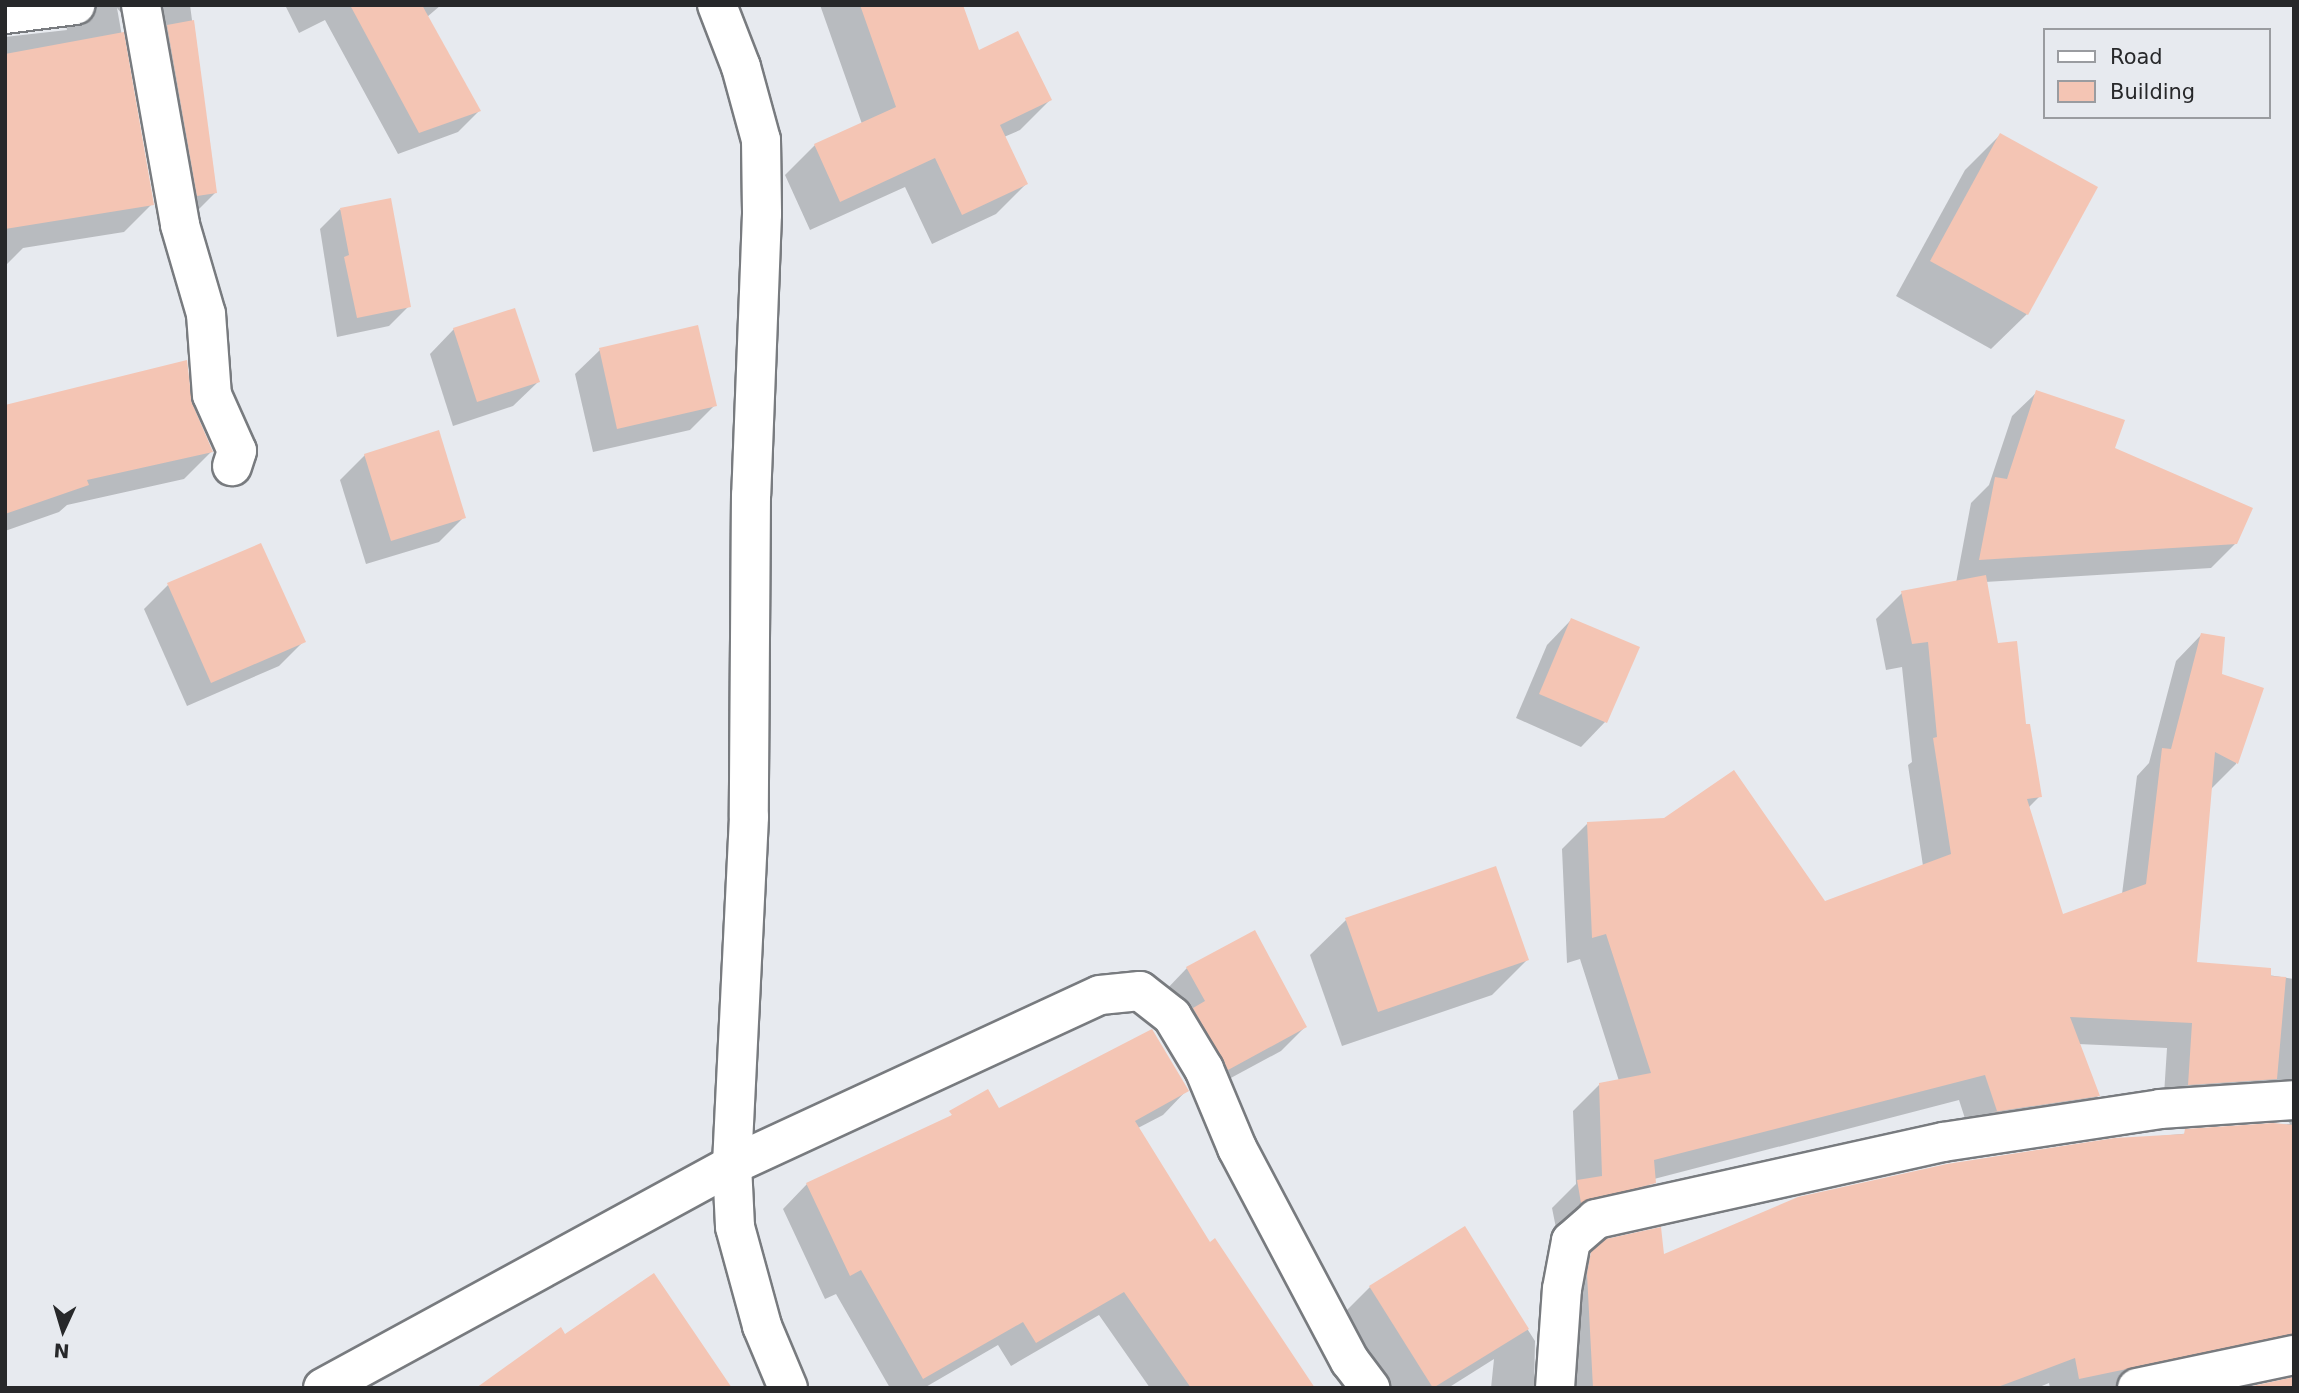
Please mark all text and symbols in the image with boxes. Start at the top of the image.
legend [2044,28,2271,119]
text: Road [2110,45,2163,69]
text: Building [2110,80,2195,104]
north arrow [28,1295,98,1365]
text: N [53,1339,70,1362]

